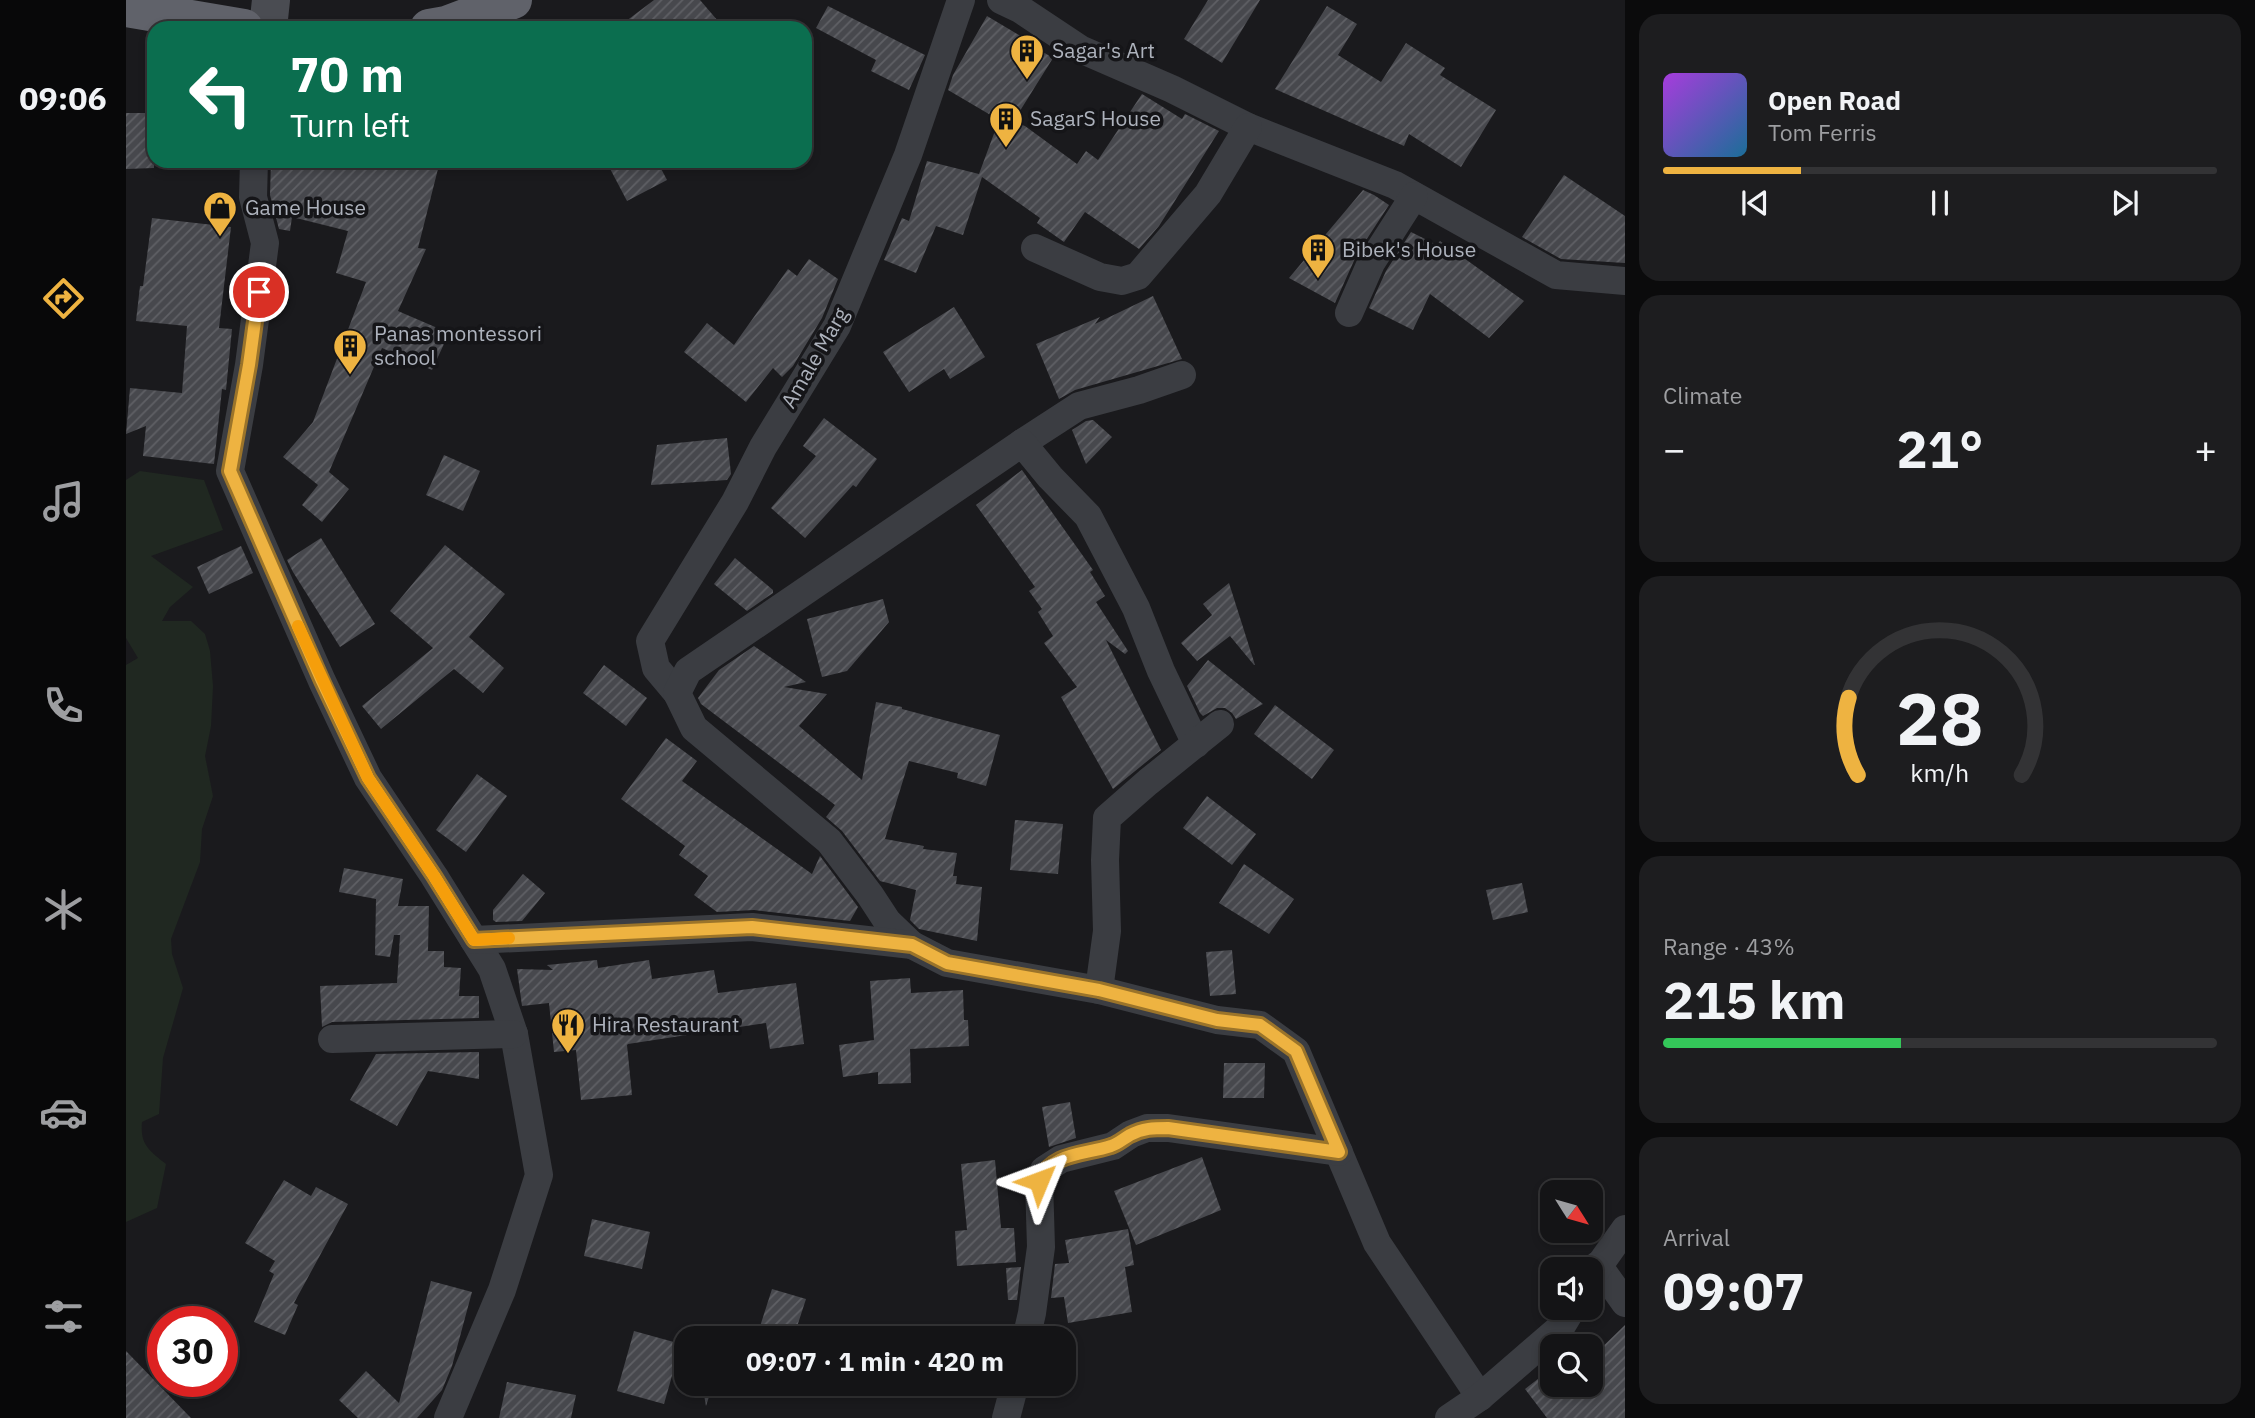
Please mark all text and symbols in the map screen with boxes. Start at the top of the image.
building icon: Sagar's Art [1008,32,1046,81]
place label: Sagar's Art [1052,36,1155,64]
text: 70 m [290,42,404,105]
icon: left [175,49,266,140]
text: 09:06 [19,77,107,119]
text: Open Road [1768,83,1901,117]
building icon: SagarS House [987,100,1025,149]
text: Turn left [290,104,410,146]
place label: SagarS House [1030,104,1161,132]
text: Tom Ferris [1768,117,1877,147]
icon: previous [1736,184,1774,222]
icon: pause [1921,184,1959,222]
icon: next [2106,184,2144,222]
shop icon: Game House [201,189,239,238]
place label: Game House [245,193,366,221]
building icon: Bibek's House [1299,231,1337,280]
place label: Bibek's House [1342,235,1476,263]
pin [229,262,289,322]
icon: arrive [240,273,278,311]
icon: directions [39,274,88,323]
street label: Amale Marg [774,302,854,413]
place label: Panas montessori school [374,319,542,371]
building icon: Panas montessori school [331,327,369,376]
text: Climate [1663,380,1742,410]
text: 21° [1897,415,1983,482]
text: − [1663,424,1686,473]
text: + [2194,424,2217,473]
icon: music [39,477,88,526]
text: 28 [1896,670,1984,765]
icon: phone [39,681,88,730]
text: km/h [1911,756,1969,789]
icon: climate [39,885,88,934]
text: Range · 43% [1663,931,1795,961]
text: 215 km [1663,966,1845,1033]
restaurant icon: Hira Restaurant [549,1006,587,1055]
place label: Hira Restaurant [592,1010,739,1038]
icon: car [39,1088,88,1137]
position arrow [1002,1144,1076,1218]
north arrow [1540,1180,1603,1242]
map controls [1540,1180,1603,1397]
text: Arrival [1663,1222,1730,1252]
button: sound [1540,1257,1603,1320]
text: 09:07 [1663,1257,1805,1324]
icon: filters [39,1292,88,1341]
speed limit sign: 30 [147,1306,238,1397]
button: search [1540,1334,1603,1397]
text: 09:07 · 1 min · 420 m [746,1344,1004,1378]

